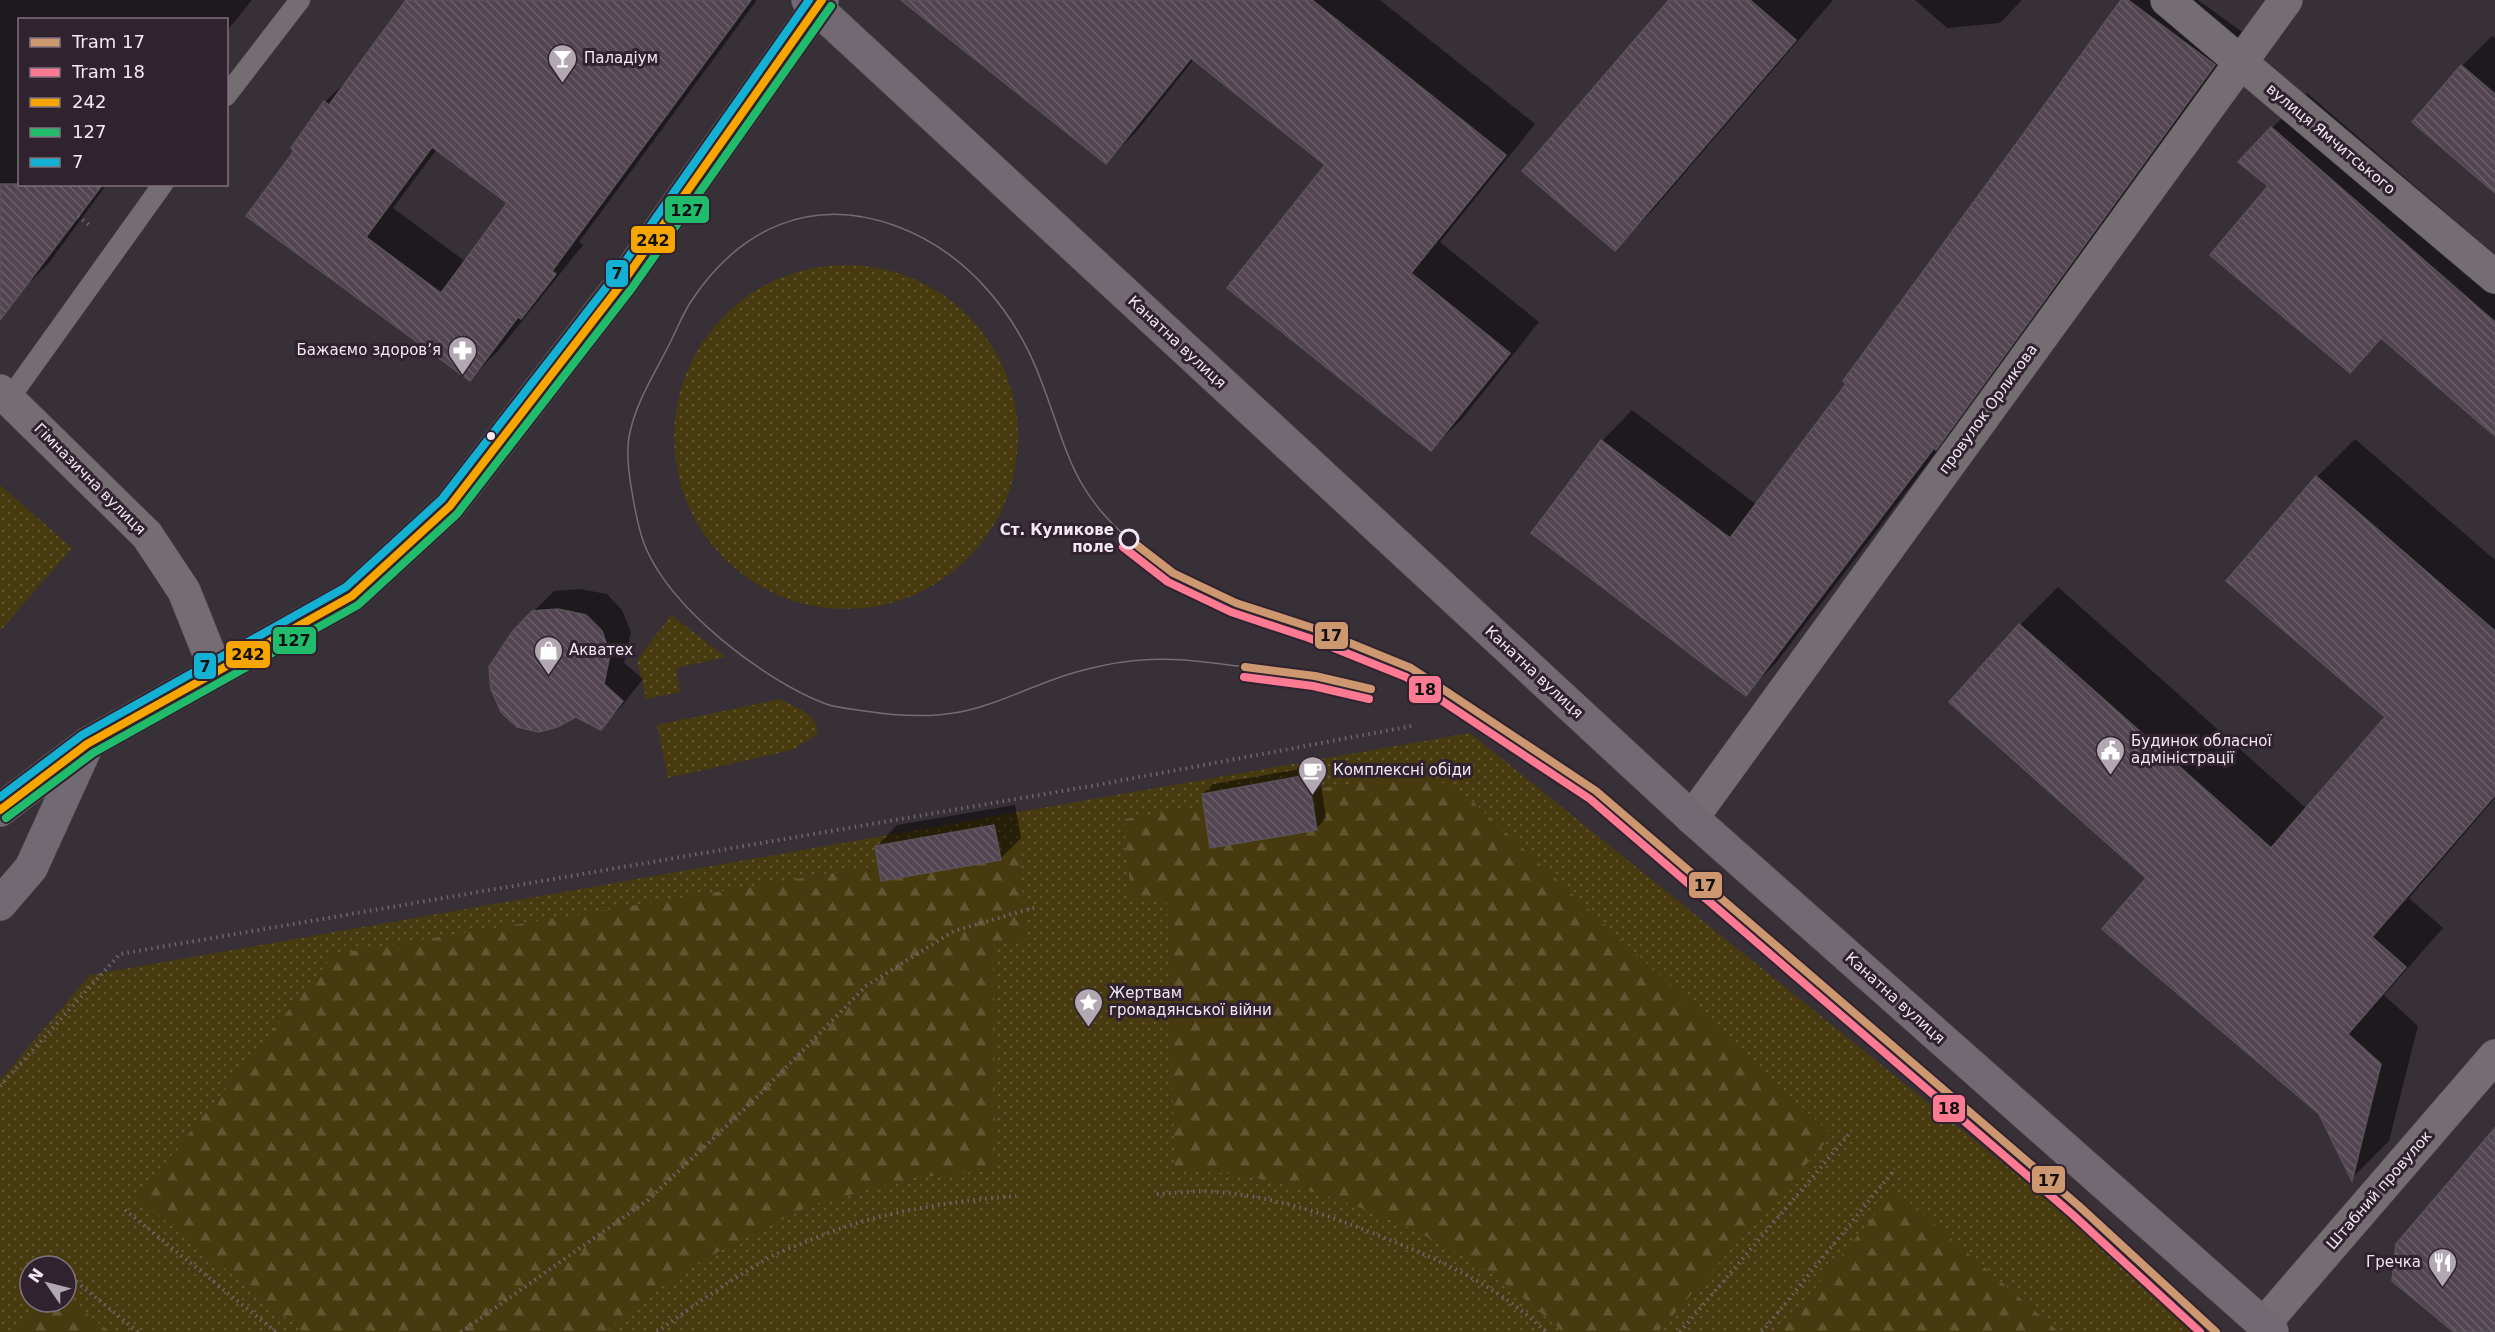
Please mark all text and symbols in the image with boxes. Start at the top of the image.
legend [18,18,228,186]
text: Tram 17 [71,31,145,52]
bar icon: Паладіум [547,42,579,84]
place label: Паладіум [584,49,658,67]
text: Tram 18 [71,61,145,82]
street label: вулиця Ямчитського [2263,80,2399,198]
text: 242 [72,91,106,112]
text: 127 [72,121,106,142]
text: 7 [72,151,83,172]
line badge: 127 [664,195,710,224]
text: 127 [670,201,704,220]
line badge: 242 [630,225,676,254]
text: 242 [636,231,670,250]
line badge: 7 [605,259,629,288]
text: 7 [611,264,623,283]
street label: Канатна вулиця [1124,292,1230,392]
pharmacy icon: Бажаємо здоровʼя [446,334,478,376]
place label: Бажаємо здоровʼя [296,341,441,359]
street label: провулок Орликова [1935,341,2041,477]
street label: Гімназична вулиця [31,420,149,538]
unlabelled marker [485,430,497,442]
place label: Ст. Куликове поле [1000,521,1114,556]
marker: Ст. Куликове поле [1119,529,1139,549]
line badge: 17 [1314,621,1349,650]
street label: Канатна вулиця [1481,622,1587,722]
line badge: 127 [272,626,317,655]
text: 17 [1320,626,1342,645]
text: 127 [277,631,311,650]
shop icon: Акватех [532,634,564,676]
line badge: 242 [225,640,271,669]
place label: Акватех [569,641,633,659]
text: 242 [231,645,265,664]
line badge: 7 [193,652,217,680]
text: 7 [199,657,211,676]
line badge: 18 [1408,675,1442,704]
text: 18 [1414,680,1436,699]
place label: Будинок обласної адміністрації [2131,732,2273,767]
public building icon: Будинок обласної адміністрації [2094,734,2126,776]
cafe icon: Комплексні обіди [1296,754,1328,796]
place label: Комплексні обіди [1333,761,1472,779]
line badge: 17 [1688,871,1723,899]
text: 17 [1694,876,1716,895]
street label: Канатна вулиця [1842,949,1948,1047]
place label: Жертвам громадянської війни [1109,984,1272,1019]
place icon: Жертвам громадянської війни [1072,986,1104,1028]
line badge: 18 [1932,1094,1966,1123]
text: 18 [1938,1099,1960,1118]
street label: Штабний провулок [2323,1127,2435,1253]
line badge: 17 [2031,1165,2066,1194]
text: 17 [2038,1171,2060,1190]
restaurant icon: Гречка [2426,1246,2458,1288]
place label: Гречка [2366,1253,2421,1271]
north arrow [18,1254,78,1314]
text: N [25,1265,48,1287]

